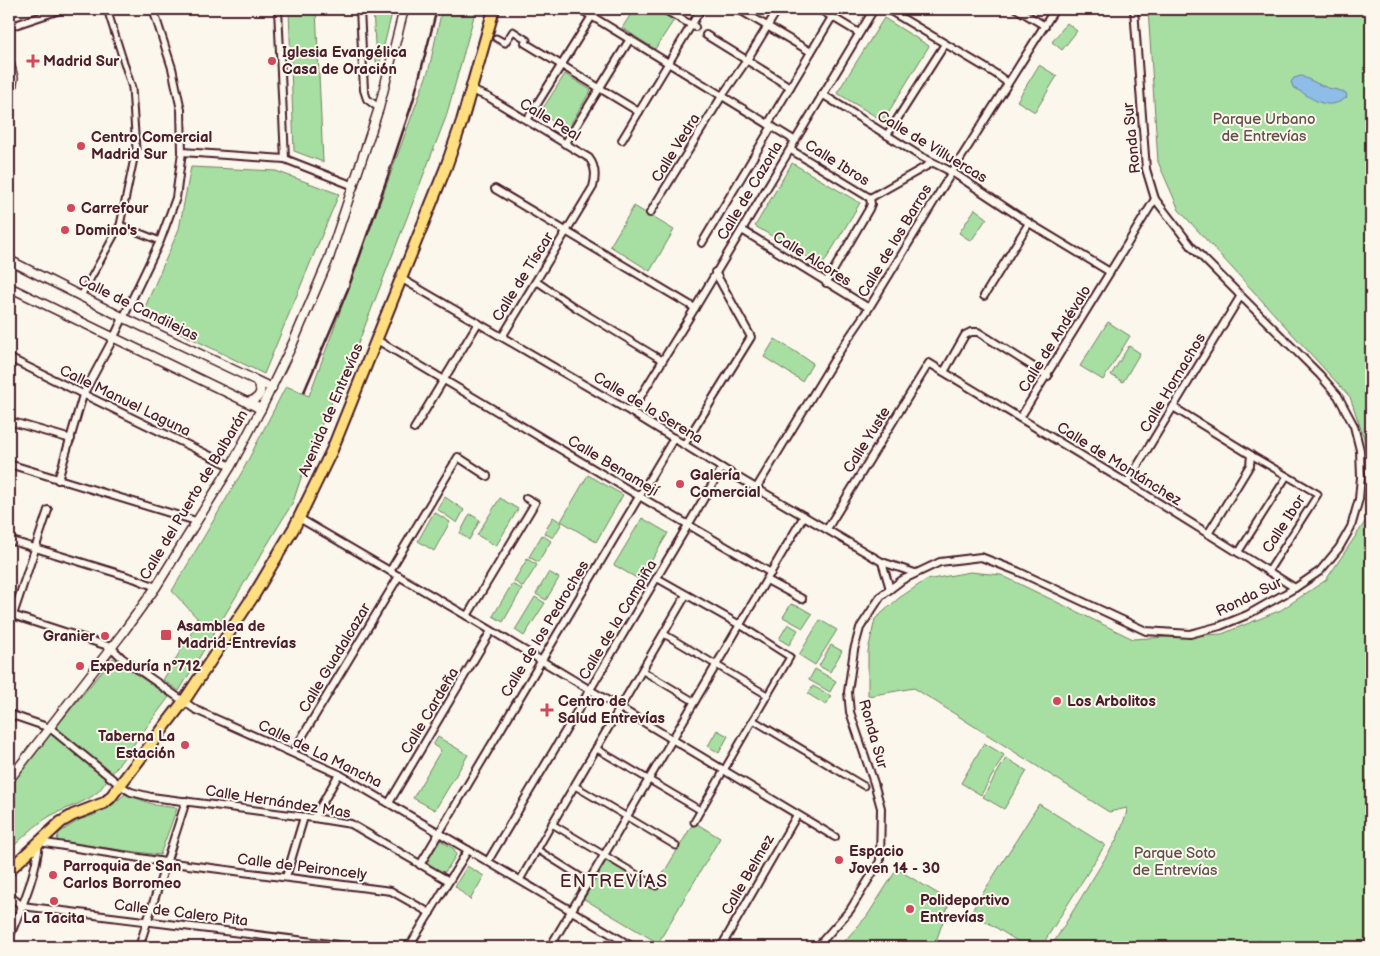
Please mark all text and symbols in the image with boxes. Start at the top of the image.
place label: Iglesia Evangélica Casa de Oración [282,43,407,79]
place label: Madrid Sur [43,52,120,71]
marker: Madrid Sur [27,55,39,67]
marker: Iglesia Evangélica Casa de Oración [266,55,278,67]
street label: Calle Peal [516,94,584,146]
street label: Ronda Sur [1119,101,1145,174]
street label: Calle de Villuercas [873,107,991,188]
street label: Calle Vedra [647,110,705,186]
park label: Parque Urbano de Entrevías [1213,110,1315,146]
place label: Centro Comercial Madrid Sur [91,128,212,164]
street label: Calle Ibros [801,136,873,191]
street label: Calle de Cazorla [713,138,787,244]
marker: Centro Comercial Madrid Sur [75,140,87,152]
street label: Calle de los Barros [854,180,937,301]
place label: Carrefour [81,199,150,218]
marker: Carrefour [65,202,77,214]
place label: Domino's [75,221,137,240]
marker: Domino's [59,224,71,236]
street label: Calle Alcores [769,227,855,291]
street label: Calle de Tíscar [488,228,558,325]
street label: Calle de Candilejas [75,271,202,346]
street label: Calle de Andévalo [1014,282,1096,396]
street label: Calle Hornachos [1136,329,1210,436]
street label: Avenida de Entrevías [294,340,368,479]
street label: Calle Manuel Laguna [56,361,194,441]
street label: Calle de la Serena [590,368,706,448]
street label: Calle Yuste [839,403,895,477]
street label: Calle del Puerto de Balbarán [136,406,252,584]
street label: Calle de Montánchez [1053,418,1186,511]
street label: Calle Benamejí [564,431,663,501]
place label: Galería Comercial [690,466,761,502]
marker: Galería Comercial [674,478,686,490]
street label: Calle Ibor [1258,491,1310,557]
street label: Calle de la Campiña [575,556,661,684]
street label: Calle de los Pedroches [497,557,594,701]
street label: Ronda Sur [1213,573,1286,621]
street label: Calle Guadalcazar [295,599,375,716]
place label: Asamblea de Madrid-Entrevías [176,617,296,653]
place label: Granier [43,627,96,646]
marker: Asamblea de Madrid-Entrevías [159,628,173,642]
marker: Granier [99,630,111,642]
place label: Expeduría nº712 [90,657,201,676]
marker: Expeduría nº712 [74,660,86,672]
street label: Calle Cardeña [397,664,463,758]
place label: Centro de Salud Entrevías [558,692,665,728]
place label: Los Arbolitos [1067,692,1156,711]
marker: Los Arbolitos [1051,695,1063,707]
street label: Ronda Sur [854,697,892,771]
marker: Centro de Salud Entrevías [540,703,554,717]
street label: Calle de La Mancha [255,716,385,792]
place label: Taberna La Estación [98,727,175,763]
marker: Taberna La Estación [179,739,191,751]
street label: Calle Hernández Mas [204,781,353,823]
street label: Calle Belmez [717,831,779,919]
place label: Espacio Joven 14 - 30 [849,842,940,878]
park label: Parque Soto de Entrevías [1132,844,1218,880]
street label: Calle de Peironcely [236,850,368,884]
marker: Espacio Joven 14 - 30 [833,854,845,866]
place label: Parroquia de San Carlos Borromeo [63,857,182,893]
marker: Parroquia de San Carlos Borromeo [47,869,59,881]
district label: ENTREVÍAS [560,869,668,892]
place label: Polideportivo Entrevías [920,891,1010,927]
marker: La Tacita [48,895,60,907]
street label: Calle de Calero Pita [113,895,249,931]
marker: Polideportivo Entrevías [904,903,916,915]
place label: La Tacita [23,909,85,928]

